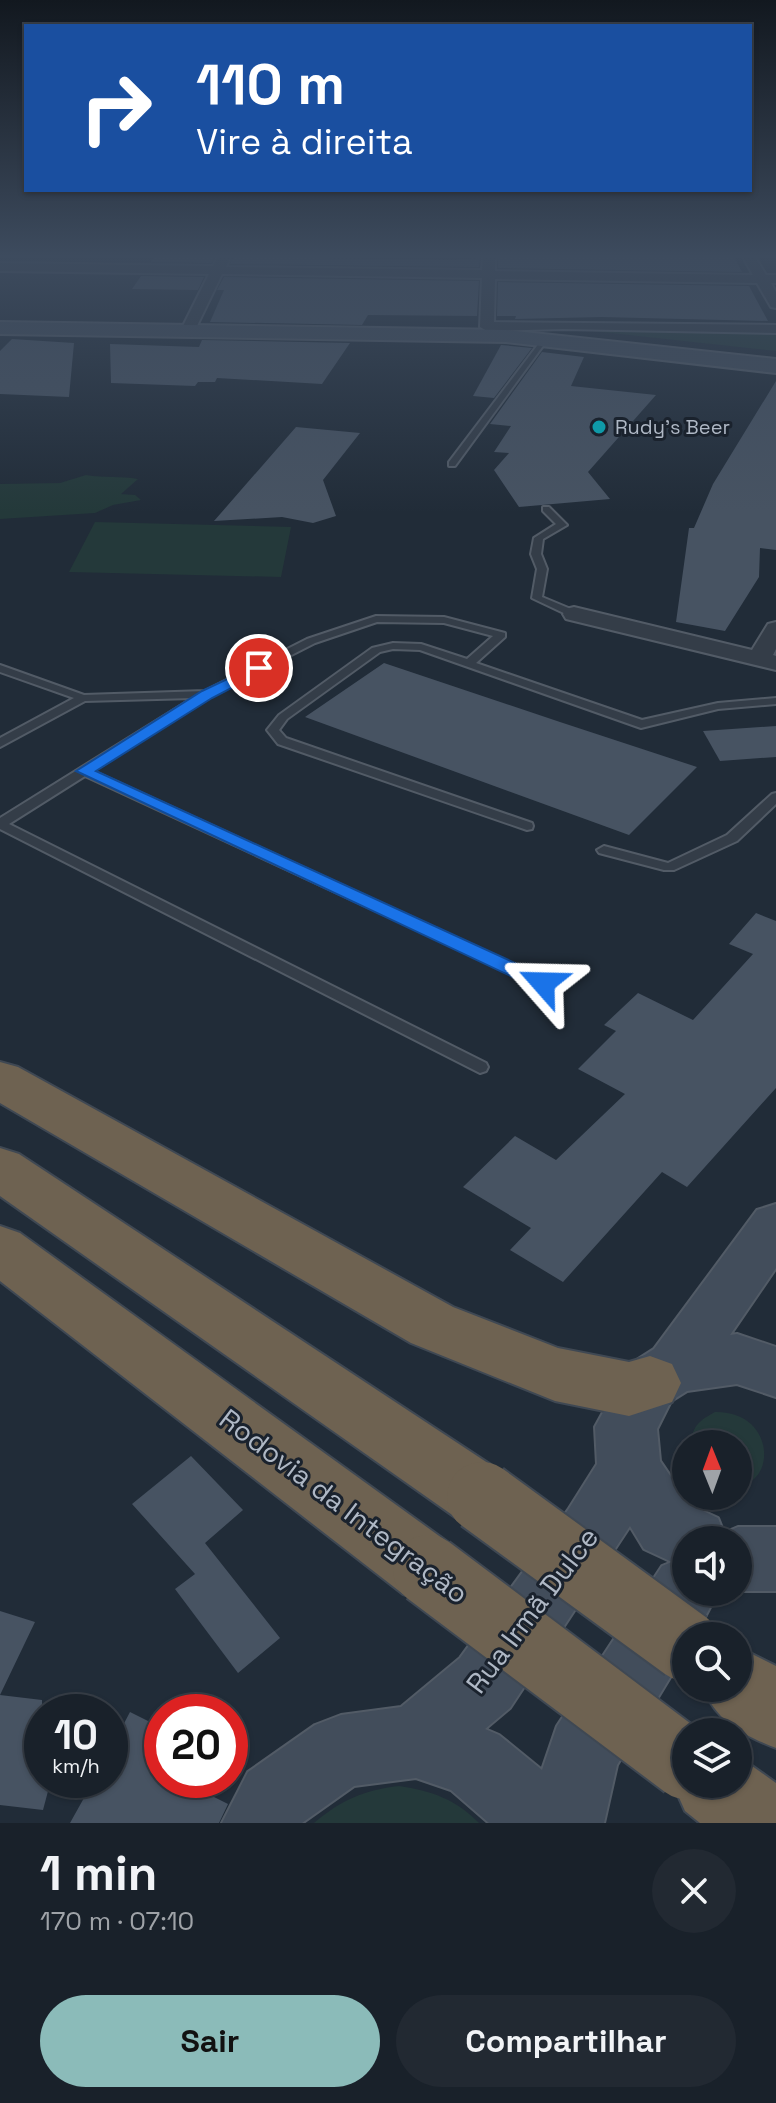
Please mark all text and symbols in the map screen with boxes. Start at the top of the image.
text: 110 m [196,49,345,120]
icon: right [64,56,168,160]
text: Vire à direita [196,119,413,165]
place label: Rudy's Beer [615,414,730,440]
marker: Rudy's Beer [590,418,608,436]
pin [225,634,293,702]
icon: arrive [237,646,281,690]
position arrow [501,941,585,1025]
street label: Rodovia da Integração [212,1401,476,1611]
north arrow [672,1430,752,1510]
map controls [672,1430,752,1798]
street label: Rua Irmã Dulce [458,1520,606,1700]
button: sound [672,1526,752,1606]
button: search [672,1622,752,1702]
speed limit sign: 20 [144,1694,248,1798]
text: 10 [54,1710,98,1761]
button: layers [672,1718,752,1798]
text: km/h [52,1753,100,1779]
text: 1 min [40,1843,157,1904]
button: close [652,1849,736,1933]
text: 170 m · 07:10 [40,1904,194,1938]
button: Sair [40,1995,380,2087]
button: Compartilhar [396,1995,736,2087]

